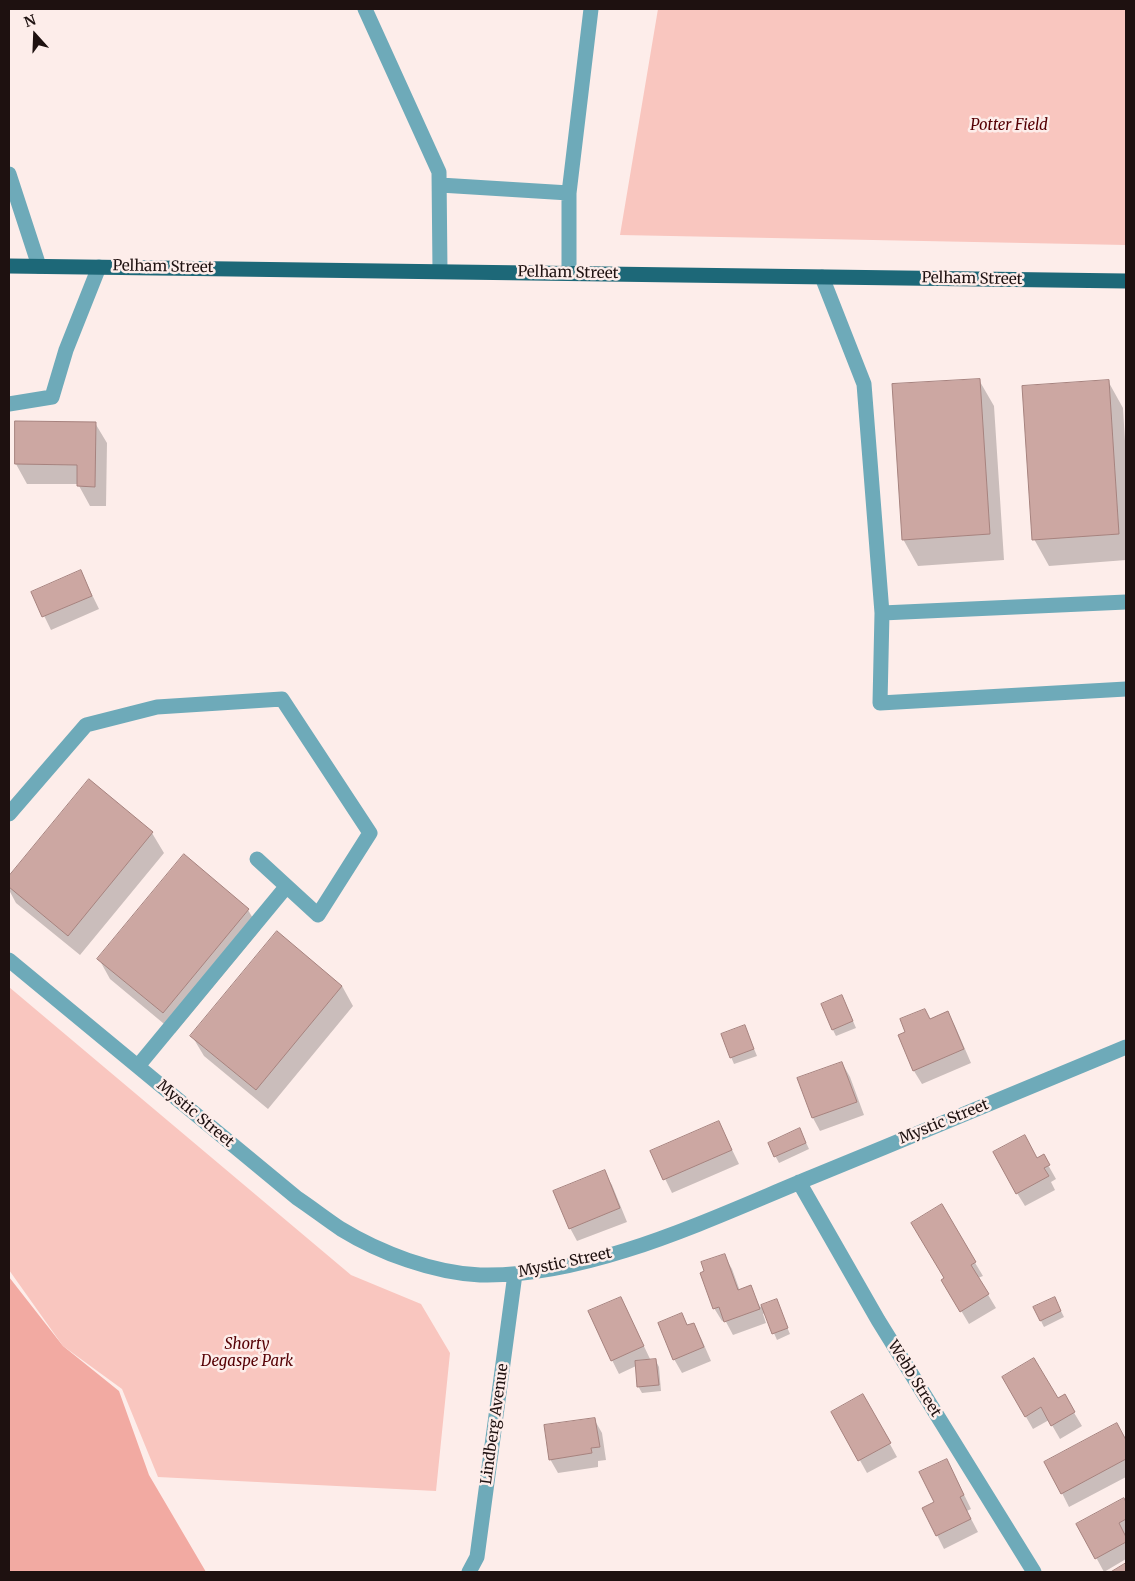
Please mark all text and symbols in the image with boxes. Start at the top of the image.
north arrow [10,10,60,60]
text: N [22,11,38,31]
park label: Potter Field [970,117,1048,135]
street label: Pelham Street [112,257,214,277]
street label: Pelham Street [517,263,619,283]
street label: Pelham Street [921,269,1023,289]
street label: Mystic Street [153,1077,237,1151]
street label: Mystic Street [897,1096,991,1148]
street label: Mystic Street [517,1244,613,1282]
park label: Shorty Degaspe Park [201,1336,293,1371]
street label: Webb Street [883,1338,945,1420]
street label: Lindberg Avenue [478,1362,512,1486]

